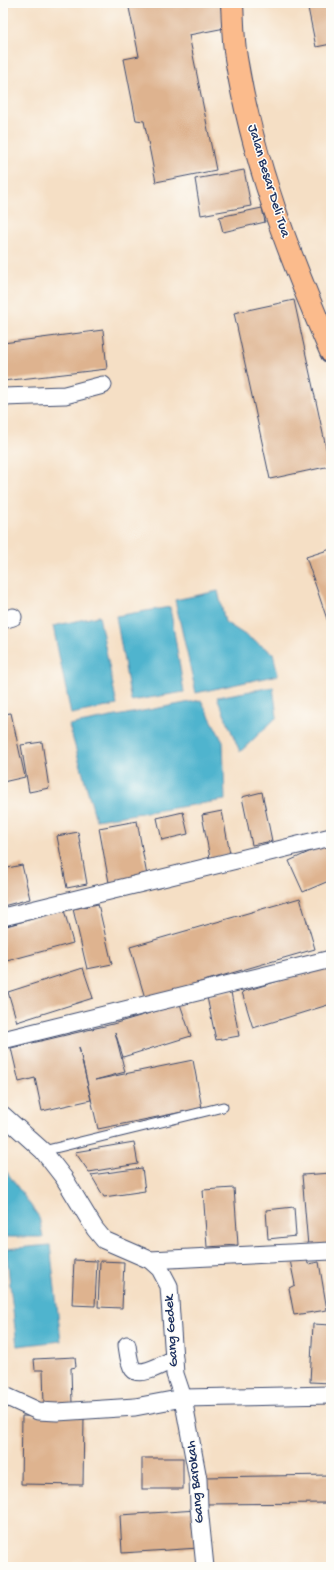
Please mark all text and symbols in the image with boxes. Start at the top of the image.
street label: Jalan Besar Deli Tua [243,123,294,241]
street label: Gang Gedek [161,1293,183,1368]
street label: Gang Barokah [183,1439,209,1524]

